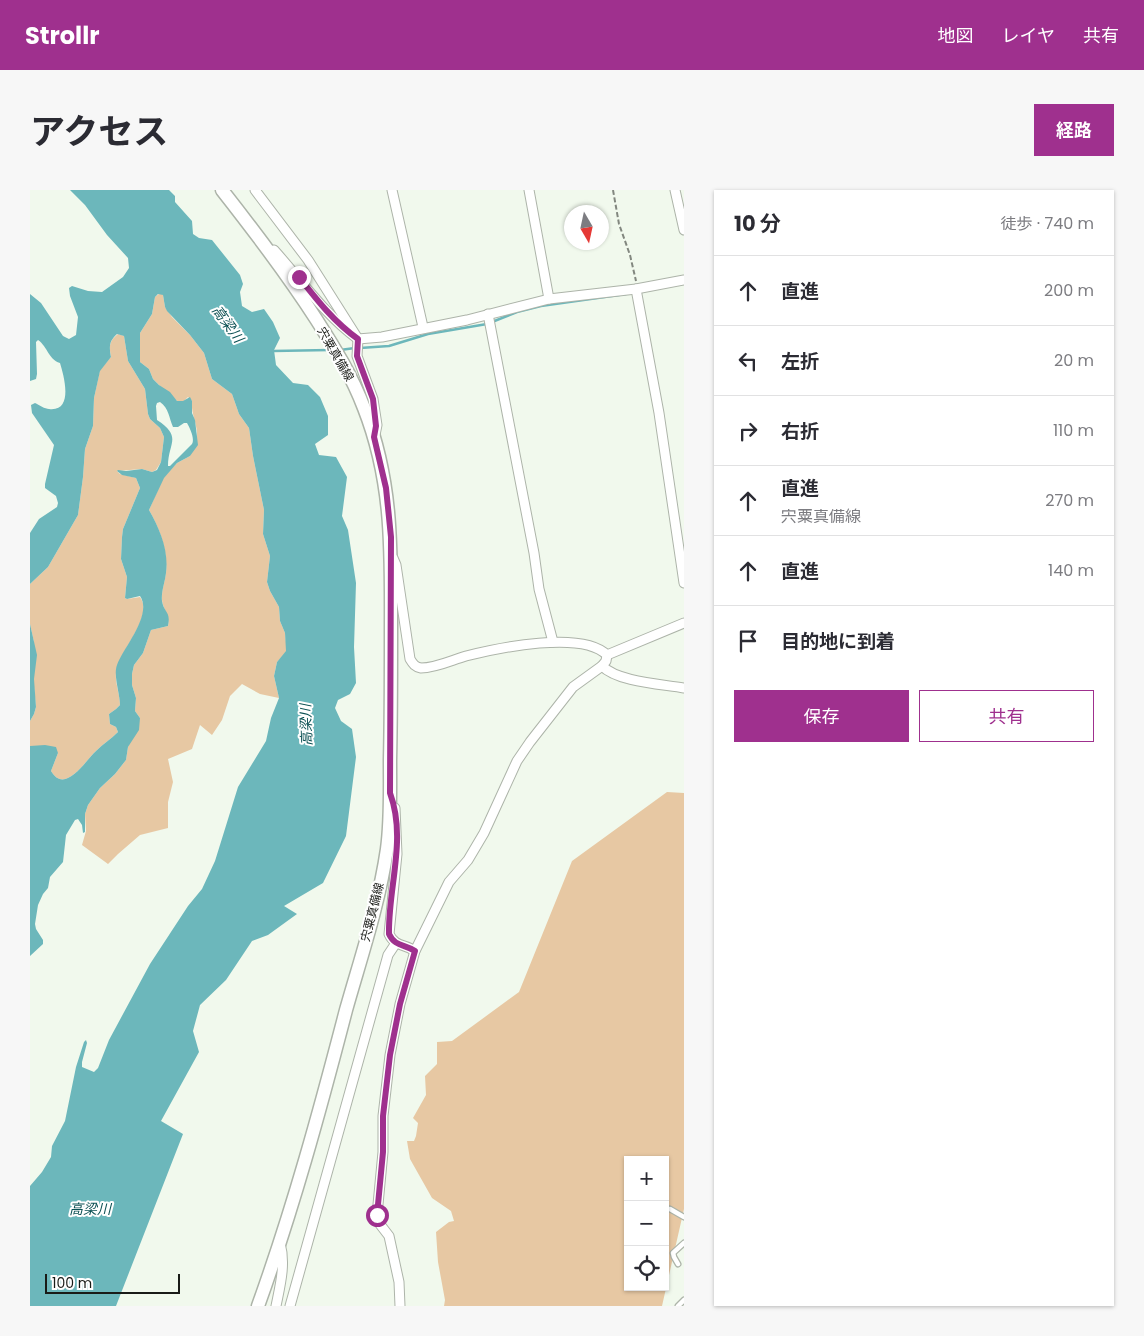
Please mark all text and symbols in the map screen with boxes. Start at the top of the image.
text: Strollr [25,19,100,52]
text: 地図 [938,23,974,48]
text: レイヤ [1002,23,1055,48]
text: 共有 [1083,23,1119,48]
button: 経路 [1034,104,1114,156]
text: アクセス [30,107,168,156]
north arrow [564,205,609,250]
text: 10 分 [734,209,781,238]
text: 徒歩 · 740 m [1000,212,1094,235]
route end [288,266,311,289]
icon: ahead [734,277,762,305]
text: 直進 [781,278,819,305]
text: 200 m [1044,279,1094,302]
water label: 高梁川 [208,301,250,348]
street label: 宍粟真備線 [314,324,358,384]
icon: left [734,347,762,375]
text: 左折 [781,348,819,375]
text: 20 m [1054,349,1094,372]
icon: right [734,417,762,445]
text: 右折 [781,418,819,445]
text: 110 m [1053,419,1094,442]
text: 直進 [781,475,819,502]
icon: ahead [734,487,762,515]
text: 270 m [1045,489,1094,512]
text: 宍粟真備線 [781,505,861,528]
icon: ahead [734,557,762,585]
text: 直進 [781,558,819,585]
text: 140 m [1048,559,1094,582]
icon: arrive [734,627,762,655]
text: 目的地に到着 [781,628,895,655]
button: 保存 [734,690,909,742]
button: 共有 [919,690,1094,742]
water label: 高梁川 [295,702,317,746]
street label: 宍粟真備線 [356,881,388,943]
map controls [624,1156,669,1291]
button: + [624,1156,669,1201]
water label: 高梁川 [69,1199,113,1219]
button: − [624,1201,669,1246]
route start [366,1204,389,1227]
button: locate [624,1246,669,1291]
scale bar [45,1271,180,1294]
text: 100 m [52,1273,92,1293]

